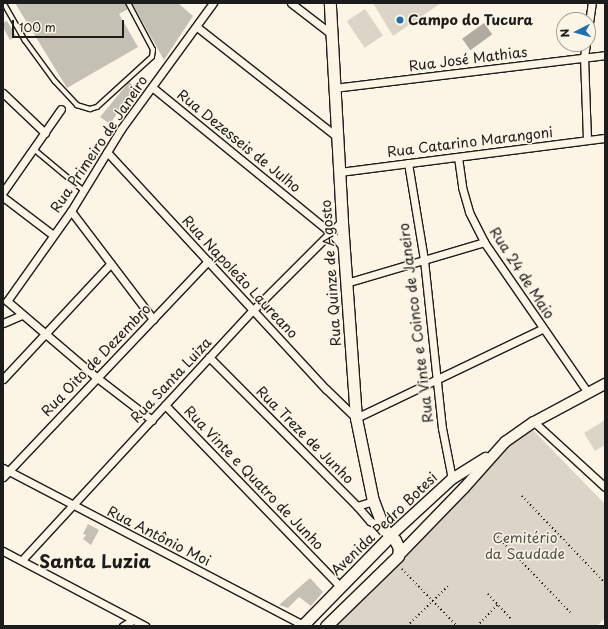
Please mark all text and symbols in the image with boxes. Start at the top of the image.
scale bar [14,12,126,38]
place label: Campo do Tucura [408,12,533,28]
north arrow [556,12,596,52]
marker: Campo do Tucura [395,15,405,25]
text: 100 m [19,18,56,36]
text: N [556,28,573,38]
street label: Rua José Mathias [408,43,528,75]
street label: Rua Primeiro de Janeiro [47,72,151,216]
street label: Rua Dezesseis de Julho [174,86,304,196]
street label: Rua Catarino Marangoni [386,123,554,161]
street label: Rua Quinze de Agosto [317,198,345,348]
street label: Rua Napoleão Laureano [179,212,301,342]
street label: Rua Vinte e Coinco de Janeiro [395,221,437,425]
street label: Rua 24 de Maio [485,223,559,323]
street label: Rua Oito de Dezembro [38,300,154,420]
street label: Rua Santa Luiza [127,334,215,426]
street label: Rua Treze de Junho [252,382,358,488]
street label: Rua Vinte e Quatro de Junho [180,402,328,554]
street label: Avenida Pedro Botesi [327,469,441,579]
street label: Rua Antônio Moi [104,503,214,569]
park label: Cemitério da Saudade [485,530,565,562]
district label: Santa Luzia [40,550,150,572]

